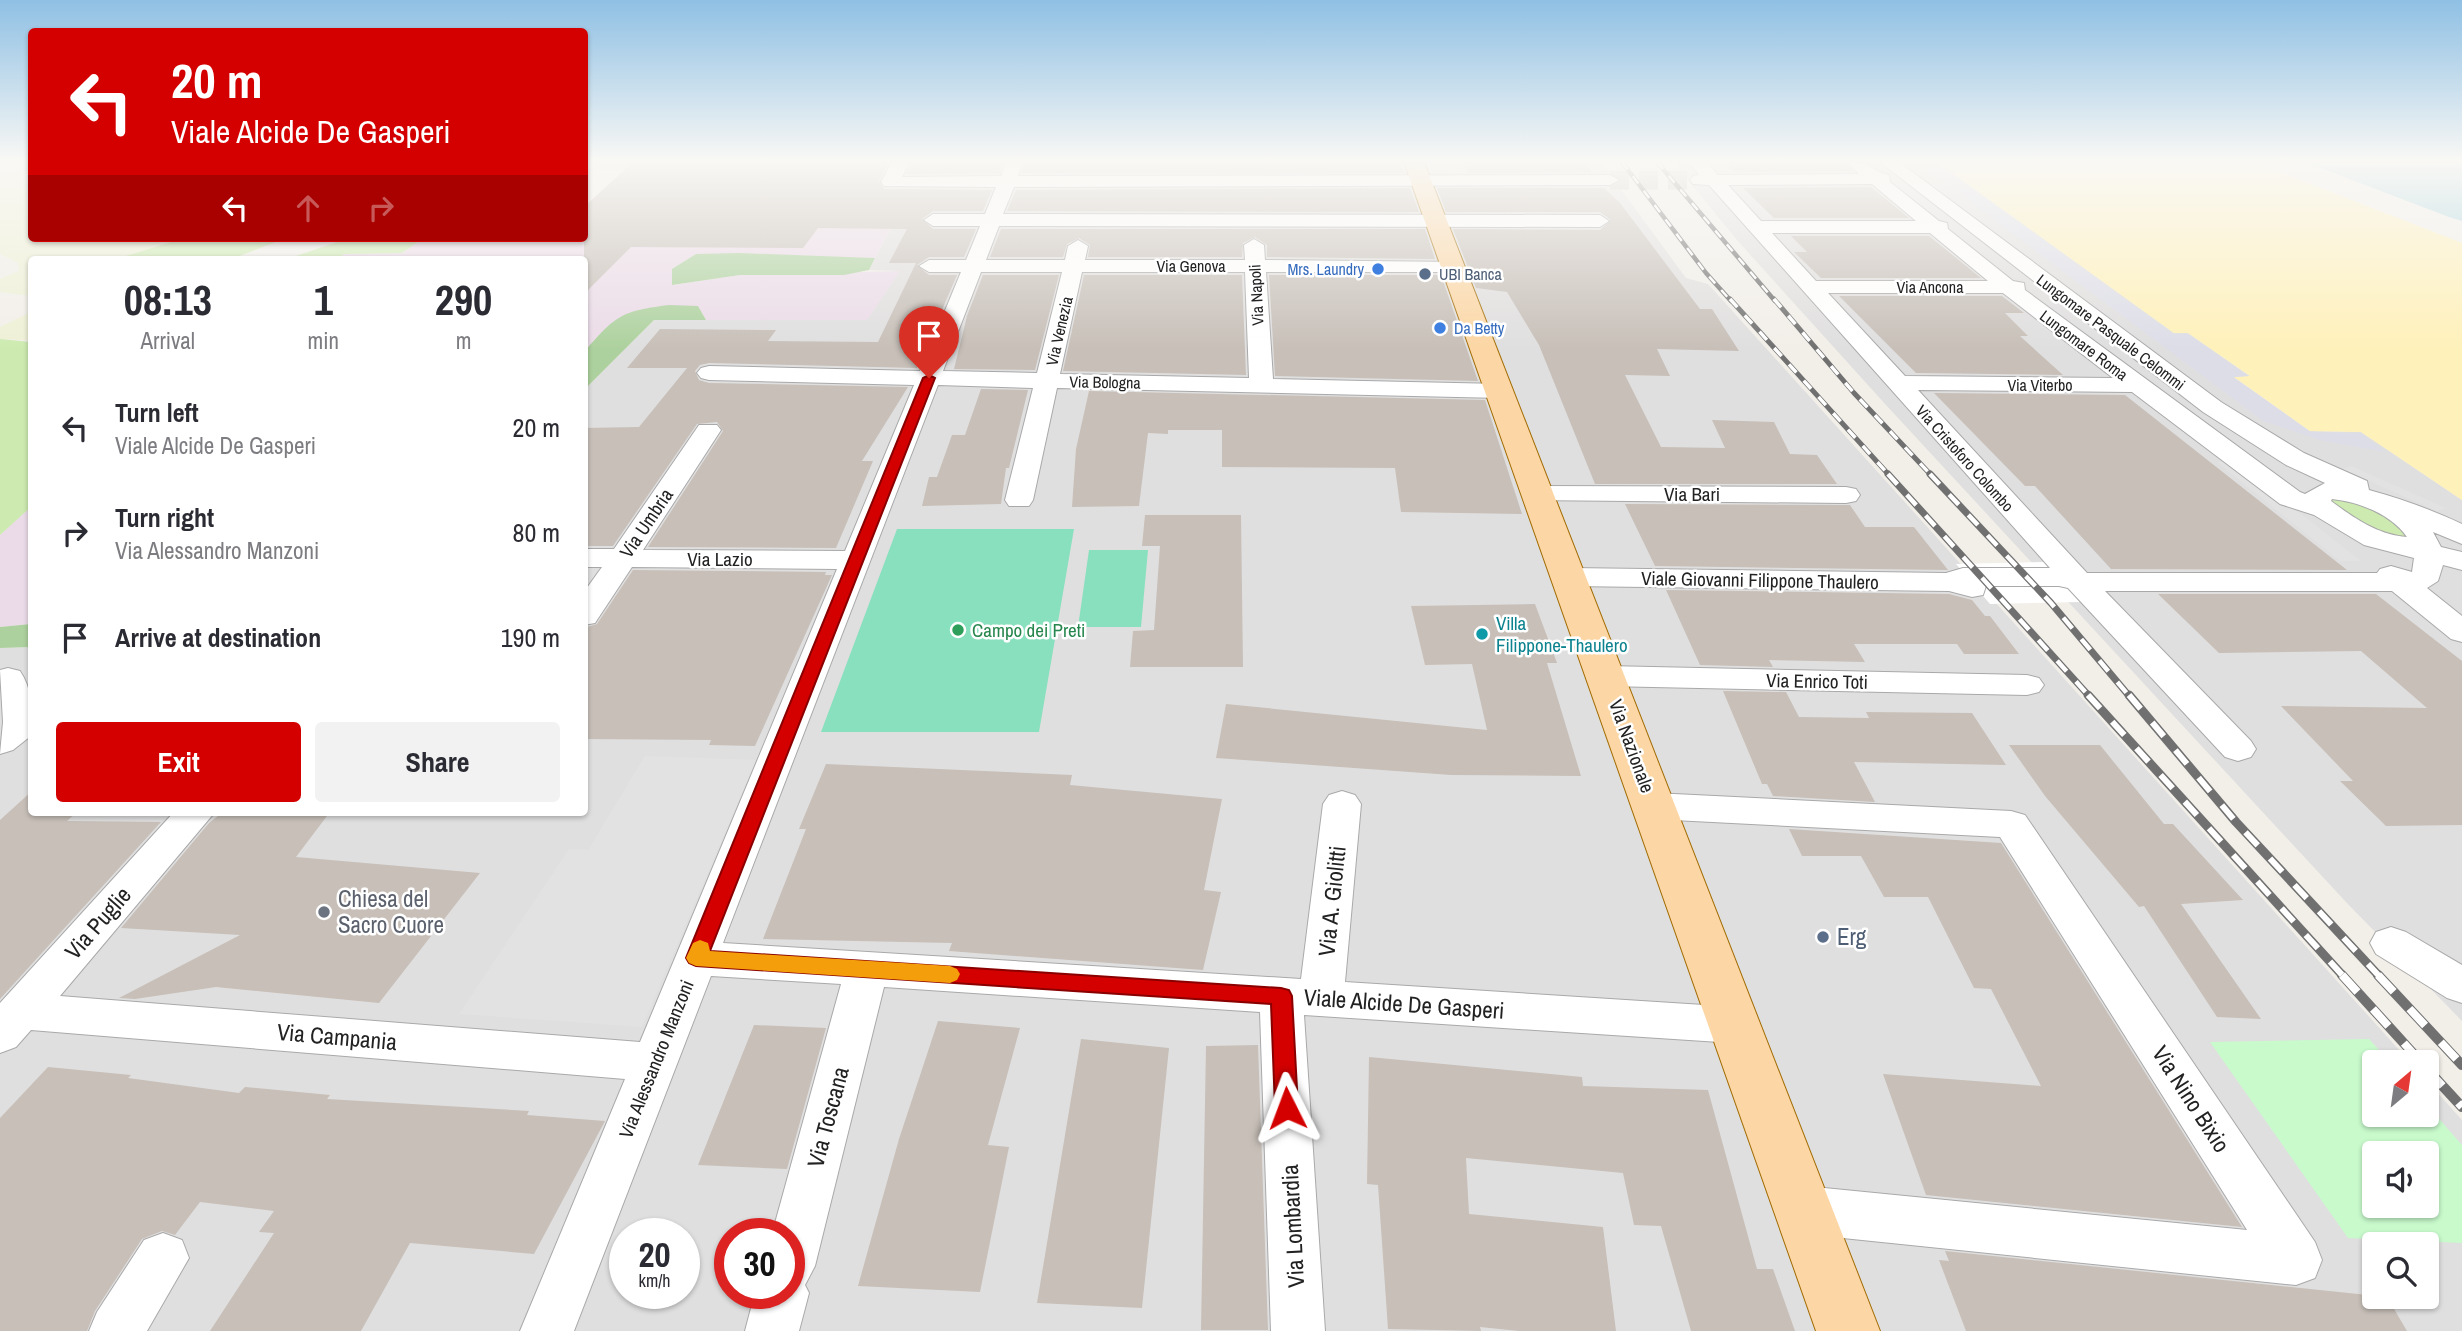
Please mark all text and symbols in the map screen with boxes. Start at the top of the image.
text: 20 m [171,47,263,113]
icon: left [56,56,147,147]
text: Viale Alcide De Gasperi [171,110,451,153]
icon: left [216,189,254,227]
icon: ahead [289,189,327,227]
icon: right [362,189,400,227]
street label: Via Genova [1156,255,1226,277]
place label: Mrs. Laundry [1287,258,1364,280]
marker: Mrs. Laundry [1370,261,1386,277]
place label: UBI Banca [1439,263,1502,285]
street label: Via Napoli [1243,264,1269,326]
marker: UBI Banca [1417,266,1433,282]
street label: Lungomare Pasquale Celommi [2032,269,2190,395]
text: 08:13 [124,272,212,328]
text: 1 [314,272,333,328]
text: 290 [435,272,492,328]
street label: Via Ancona [1897,276,1964,298]
street label: Via Venezia [1040,293,1078,368]
street label: Lungomare Roma [2035,305,2133,386]
pin [899,306,959,378]
icon: arrive [910,317,948,355]
place label: Da Betty [1454,317,1505,339]
marker: Da Betty [1432,320,1448,336]
text: Arrival [141,325,195,356]
text: min [308,325,339,356]
text: m [456,325,471,356]
street label: Via Bologna [1069,370,1142,394]
street label: Via Viterbo [2007,374,2073,396]
text: Turn left [115,395,199,430]
street label: Via Cristoforo Colombo [1911,400,2019,516]
icon: left [56,409,94,447]
text: 20 m [513,410,560,445]
text: Viale Alcide De Gasperi [115,430,316,461]
street label: Via Bari [1664,481,1720,507]
street label: Via Umbria [613,483,679,563]
text: Turn right [115,500,214,535]
icon: right [56,514,94,552]
text: 80 m [513,515,560,550]
text: Via Alessandro Manzoni [115,535,319,566]
street label: Via Lazio [687,546,753,572]
street label: Viale Giovanni Filippone Thaulero [1641,565,1879,595]
place label: Villa Filippone-Thaulero [1496,610,1628,658]
place label: Campo dei Preti [972,617,1085,643]
icon: arrive [56,619,94,657]
text: Arrive at destination [115,620,321,655]
text: 190 m [501,620,560,655]
marker: Campo dei Preti [950,622,966,638]
marker: Villa Filippone-Thaulero [1474,626,1490,642]
street label: Via Enrico Toti [1766,667,1868,695]
street label: Via Nazionale [1603,696,1661,796]
button: Exit [56,722,301,802]
button: Share [315,722,560,802]
street label: Via A. Giolitti [1310,844,1353,958]
street label: Via Puglie [57,880,138,966]
place label: Chiesa del Sacro Cuore [338,883,444,940]
marker: Chiesa del Sacro Cuore [316,904,332,920]
place label: Erg [1837,921,1867,952]
marker: Erg [1815,929,1831,945]
street label: Via Alessandro Manzoni [612,976,700,1142]
street label: Viale Alcide De Gasperi [1303,981,1505,1026]
street label: Via Campania [276,1016,399,1057]
street label: Via Nino Bixio [2145,1039,2237,1158]
north arrow [2362,1050,2440,1127]
map controls [2362,1050,2439,1309]
street label: Via Toscana [799,1063,856,1171]
position arrow [1250,1071,1324,1145]
button: sound [2362,1141,2439,1218]
street label: Via Lombardia [1274,1163,1311,1288]
speed limit sign: 30 [714,1218,805,1309]
text: 20 [639,1231,670,1278]
button: search [2362,1232,2439,1309]
text: km/h [639,1268,671,1293]

